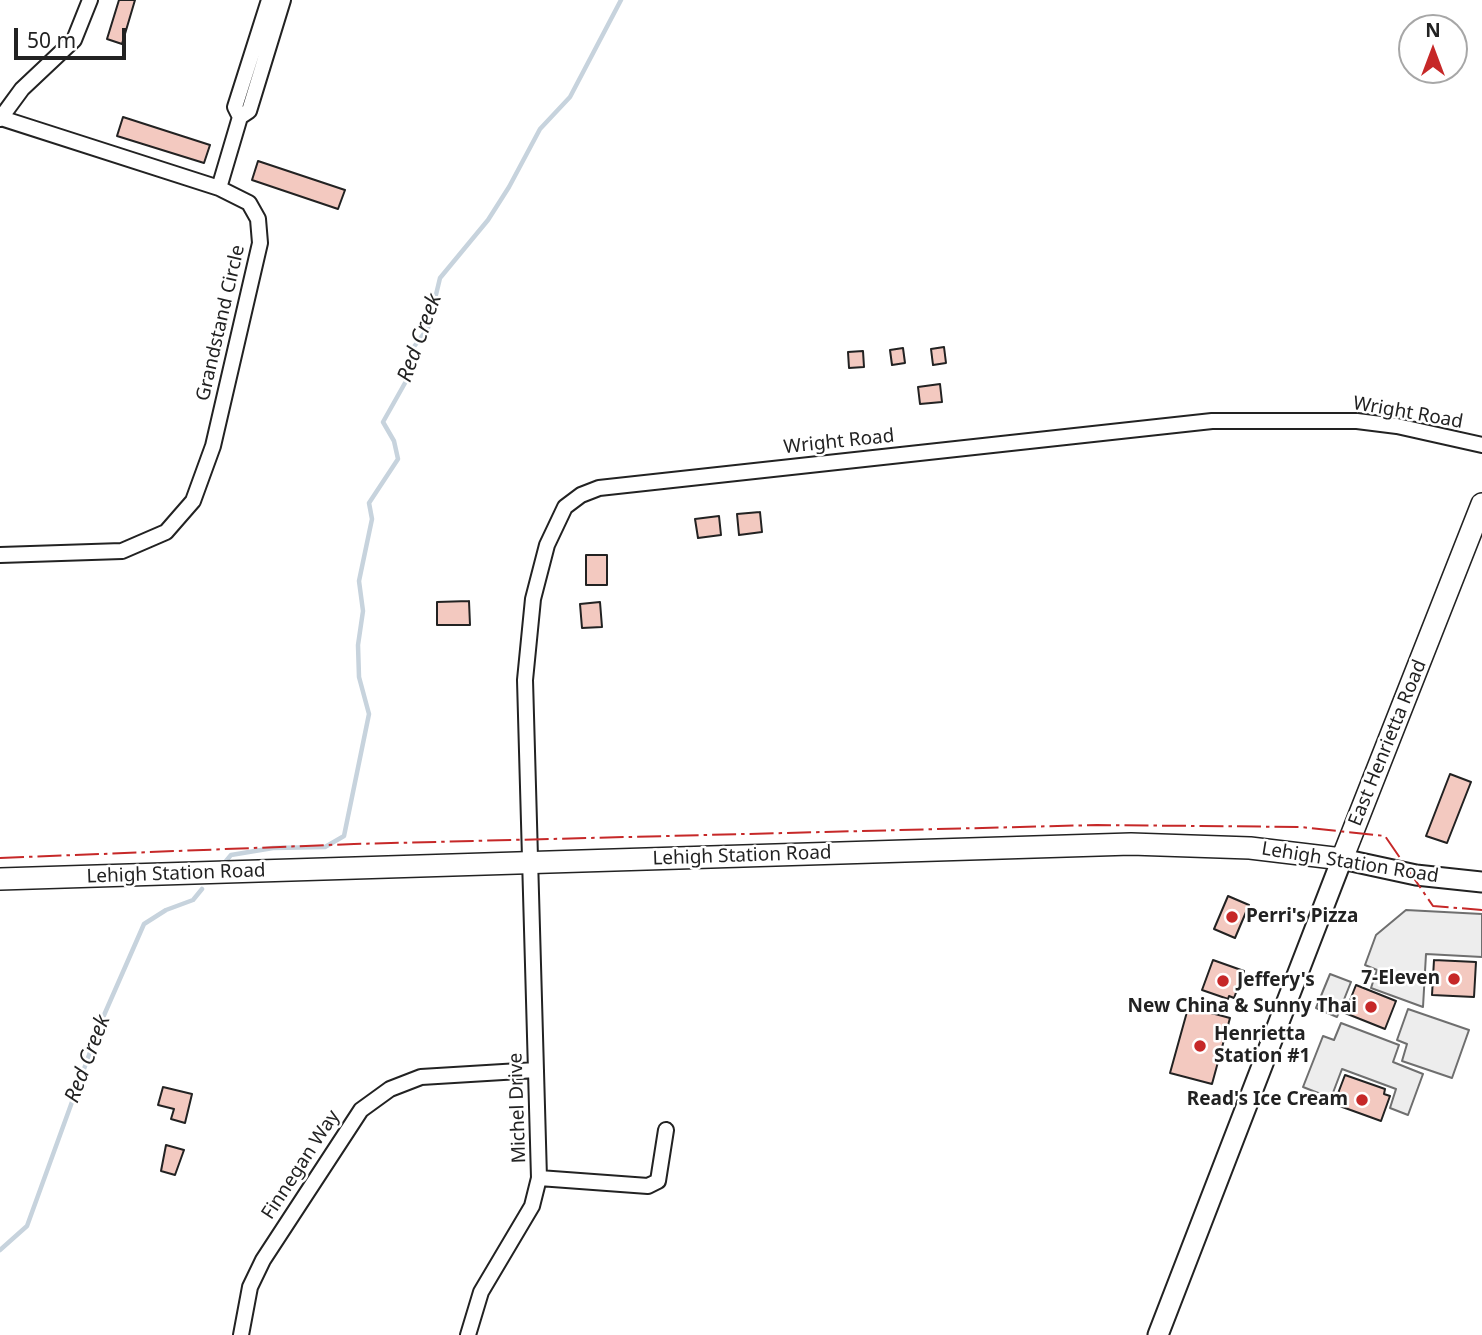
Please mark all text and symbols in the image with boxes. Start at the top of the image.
scale bar [18,14,130,58]
north arrow [1398,14,1468,84]
text: N [1425,17,1441,43]
text: 50 m [27,26,76,54]
street label: Grandstand Circle [192,243,250,403]
water label: Red Creek [392,291,448,385]
street label: Wright Road [1351,392,1465,434]
street label: Wright Road [783,425,895,459]
street label: East Henrietta Road [1344,657,1432,829]
street label: Lehigh Station Road [1260,838,1440,888]
street label: Lehigh Station Road [652,841,832,871]
street label: Lehigh Station Road [86,859,266,889]
place label: Perri's Pizza [1246,906,1358,928]
marker: Perri's Pizza [1224,909,1240,925]
place label: 7-Eleven [1361,968,1440,990]
place label: Jeffery's [1237,970,1315,992]
marker: 7-Eleven [1446,971,1462,987]
marker: Jeffery's [1215,973,1231,989]
place label: New China & Sunny Thai [1128,996,1357,1018]
marker: New China & Sunny Thai [1363,999,1379,1015]
water label: Red Creek [60,1012,116,1106]
place label: Henrietta Station #1 [1214,1024,1310,1068]
marker: Henrietta Station #1 [1192,1038,1208,1054]
street label: Michel Drive [505,1052,531,1164]
place label: Read's Ice Cream [1187,1089,1348,1111]
marker: Read's Ice Cream [1354,1092,1370,1108]
street label: Finnegan Way [257,1106,345,1224]

